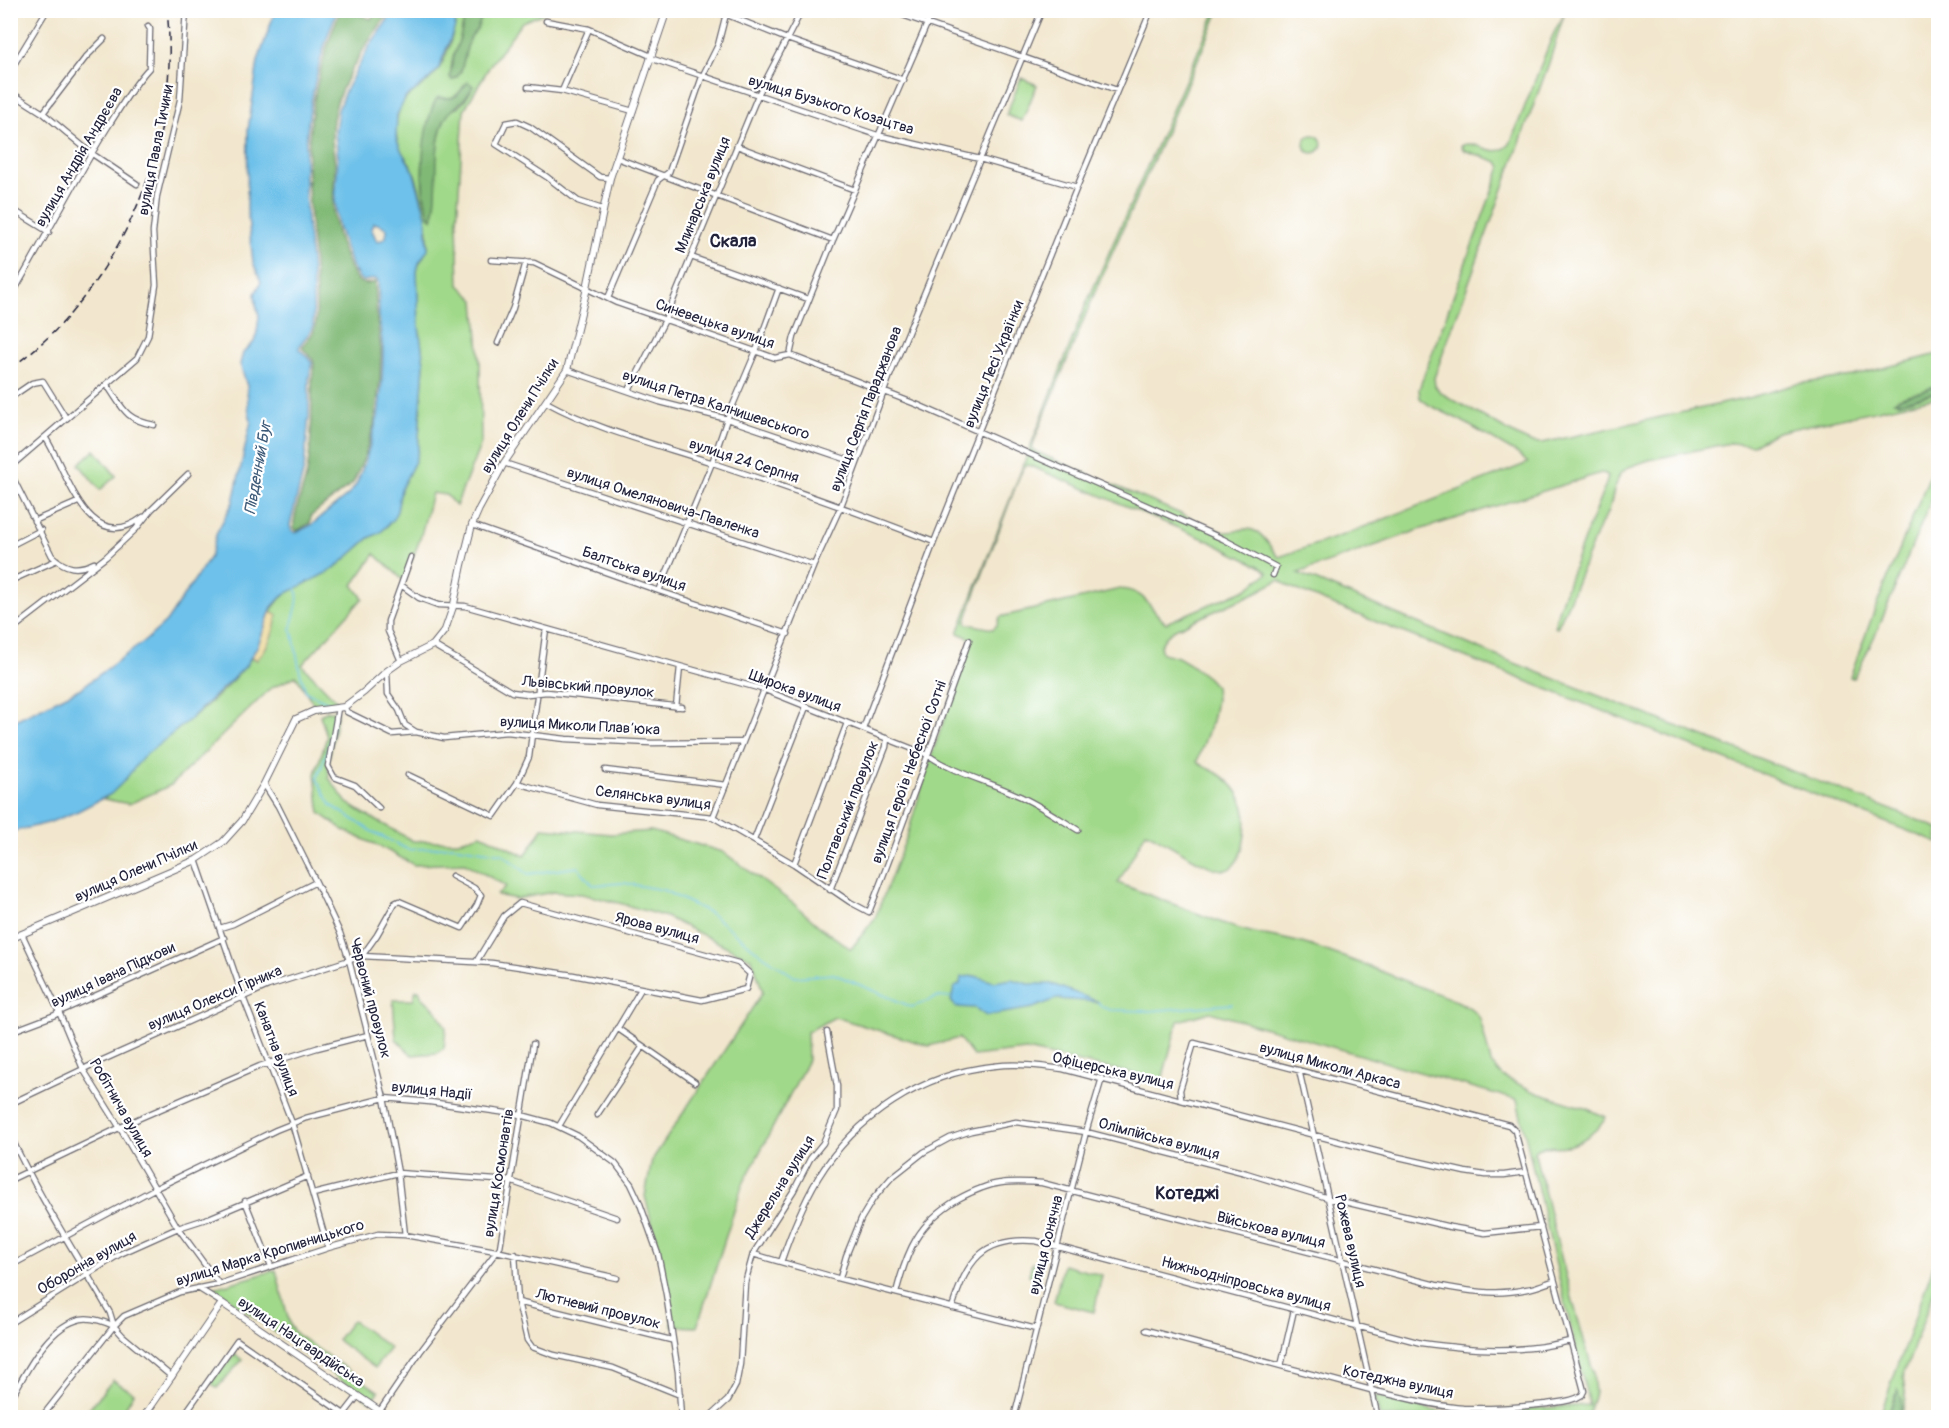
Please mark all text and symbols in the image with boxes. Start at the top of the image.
street label: вулиця Бузького Козацтва [746,71,916,139]
street label: вулиця Павла Тичини [134,83,178,217]
street label: вулиця Андрія Андрєєва [31,84,127,230]
street label: Млинарська вулиця [671,134,735,256]
district label: Скала [710,230,757,253]
street label: Синевецька вулиця [653,295,777,353]
street label: вулиця Лесі Українки [960,297,1028,431]
street label: вулиця Сергія Параджанова [826,324,906,494]
street label: вулиця Олени Пчілки [477,355,563,477]
street label: вулиця Петра Калнишевського [620,366,812,444]
water label: Південний Буг [240,418,276,516]
street label: вулиця 24 Серпня [687,434,801,488]
street label: вулиця Омеляновича-Павленка [564,463,762,543]
street label: Балтська вулиця [580,542,688,596]
street label: Широка вулиця [746,666,844,716]
street label: Львівський провулок [520,672,655,702]
street label: вулиця Героїв Небесної Сотні [867,678,951,866]
street label: вулиця Миколи Плавʼюка [499,712,661,740]
street label: Полтавський провулок [813,738,883,882]
street label: Селянська вулиця [594,781,712,815]
street label: вулиця Олени Пчілки [72,835,200,906]
street label: Ярова вулиця [613,908,701,948]
street label: Червоний провулок [345,936,395,1060]
street label: вулиця Івана Підкови [48,938,178,1012]
street label: вулиця Олекси Гірника [145,961,285,1035]
street label: Канатна вулиця [249,999,303,1099]
street label: вулиця Миколи Аркаса [1257,1038,1403,1094]
street label: Офіцерська вулиця [1050,1048,1176,1094]
street label: Робітнича вулиця [85,1055,157,1161]
street label: вулиця Надії [391,1077,473,1105]
street label: вулиця Космонавтів [479,1107,519,1239]
street label: Олімпійська вулиця [1096,1114,1222,1164]
street label: Джерельна вулиця [740,1132,819,1243]
district label: Котеджі [1155,1182,1219,1205]
street label: вулиця Сонячна [1024,1193,1068,1297]
street label: Рожева вулиця [1330,1193,1370,1289]
street label: Військова вулиця [1215,1207,1327,1253]
street label: вулиця Марка Кропивницького [174,1215,366,1291]
street label: Оборонна вулиця [34,1227,140,1299]
street label: Нижньодніпровська вулиця [1159,1252,1333,1316]
street label: Лютневий провулок [533,1284,663,1334]
street label: вулиця Нацгвардійська [234,1293,368,1391]
street label: Котеджна вулиця [1341,1361,1455,1403]

